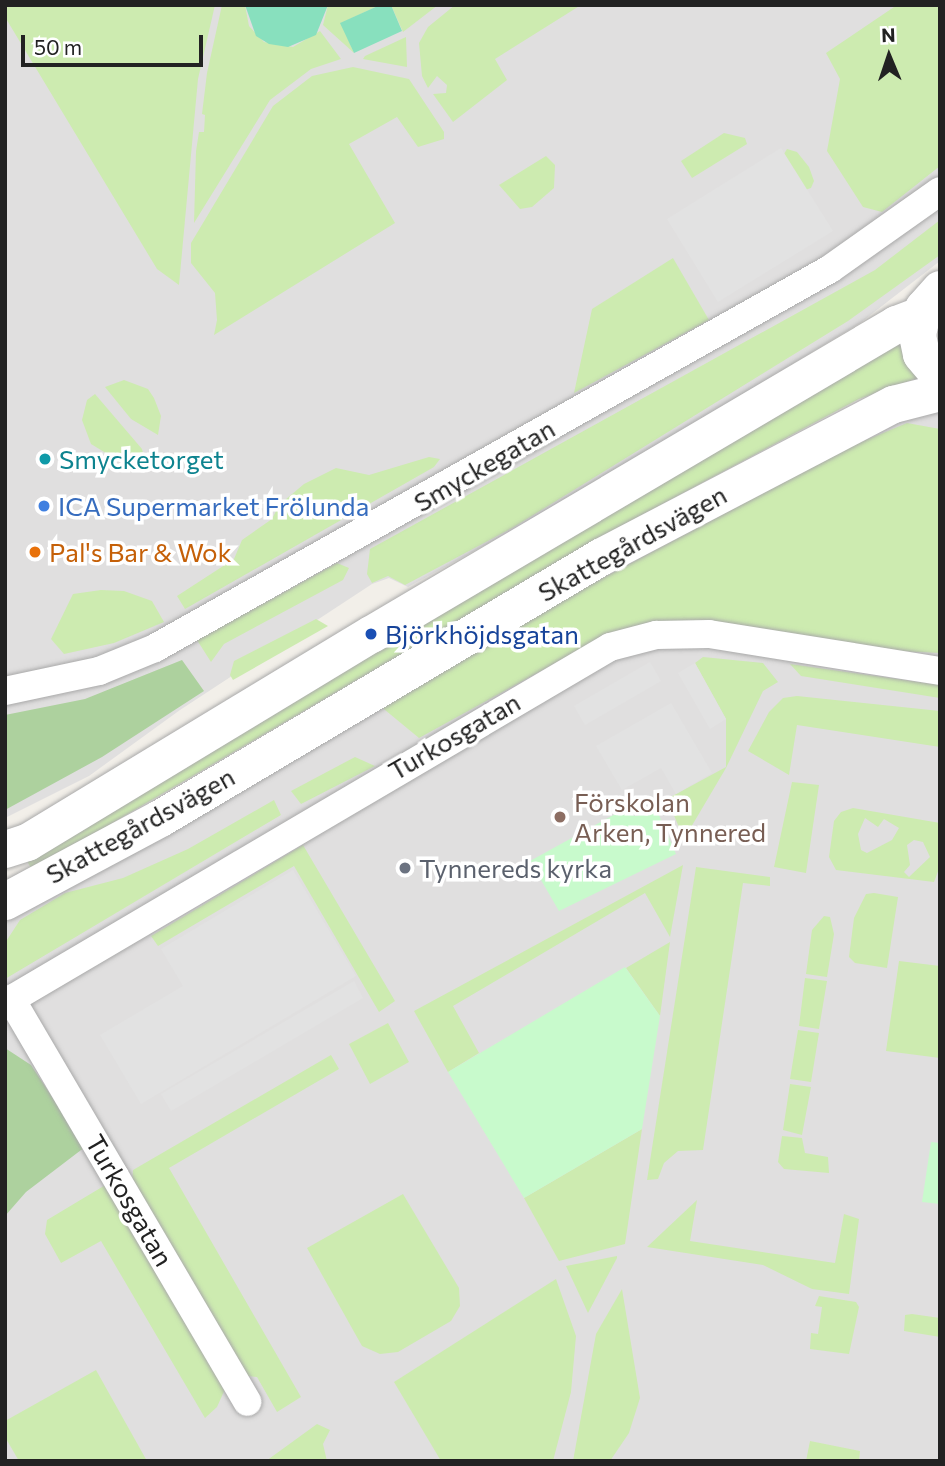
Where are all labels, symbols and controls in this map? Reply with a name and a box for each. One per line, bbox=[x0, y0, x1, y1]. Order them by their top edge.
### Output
scale bar bbox=[24, 21, 206, 65]
north arrow bbox=[854, 21, 924, 91]
text: N bbox=[881, 23, 896, 46]
text: 50 m bbox=[34, 34, 82, 59]
street label: Smyckegatan bbox=[408, 412, 560, 518]
place label: Smycketorget bbox=[59, 443, 224, 475]
marker: Smycketorget bbox=[37, 451, 53, 467]
street label: Skattegårdsvägen bbox=[532, 478, 732, 608]
place label: ICA Supermarket Frölunda bbox=[58, 490, 369, 522]
marker: ICA Supermarket Frölunda bbox=[36, 498, 52, 514]
place label: Pal's Bar & Wok bbox=[49, 536, 232, 568]
marker: Pal's Bar & Wok bbox=[27, 544, 43, 560]
place label: Björkhöjdsgatan bbox=[385, 618, 579, 650]
marker: Björkhöjdsgatan bbox=[363, 626, 379, 642]
street label: Turkosgatan bbox=[383, 686, 525, 786]
street label: Skattegårdsvägen bbox=[40, 760, 240, 890]
place label: Förskolan Arken, Tynnered bbox=[574, 786, 766, 848]
marker: Förskolan Arken, Tynnered bbox=[552, 809, 568, 825]
place label: Tynnereds kyrka bbox=[419, 852, 612, 884]
marker: Tynnereds kyrka bbox=[397, 860, 413, 876]
street label: Turkosgatan bbox=[80, 1129, 180, 1271]

